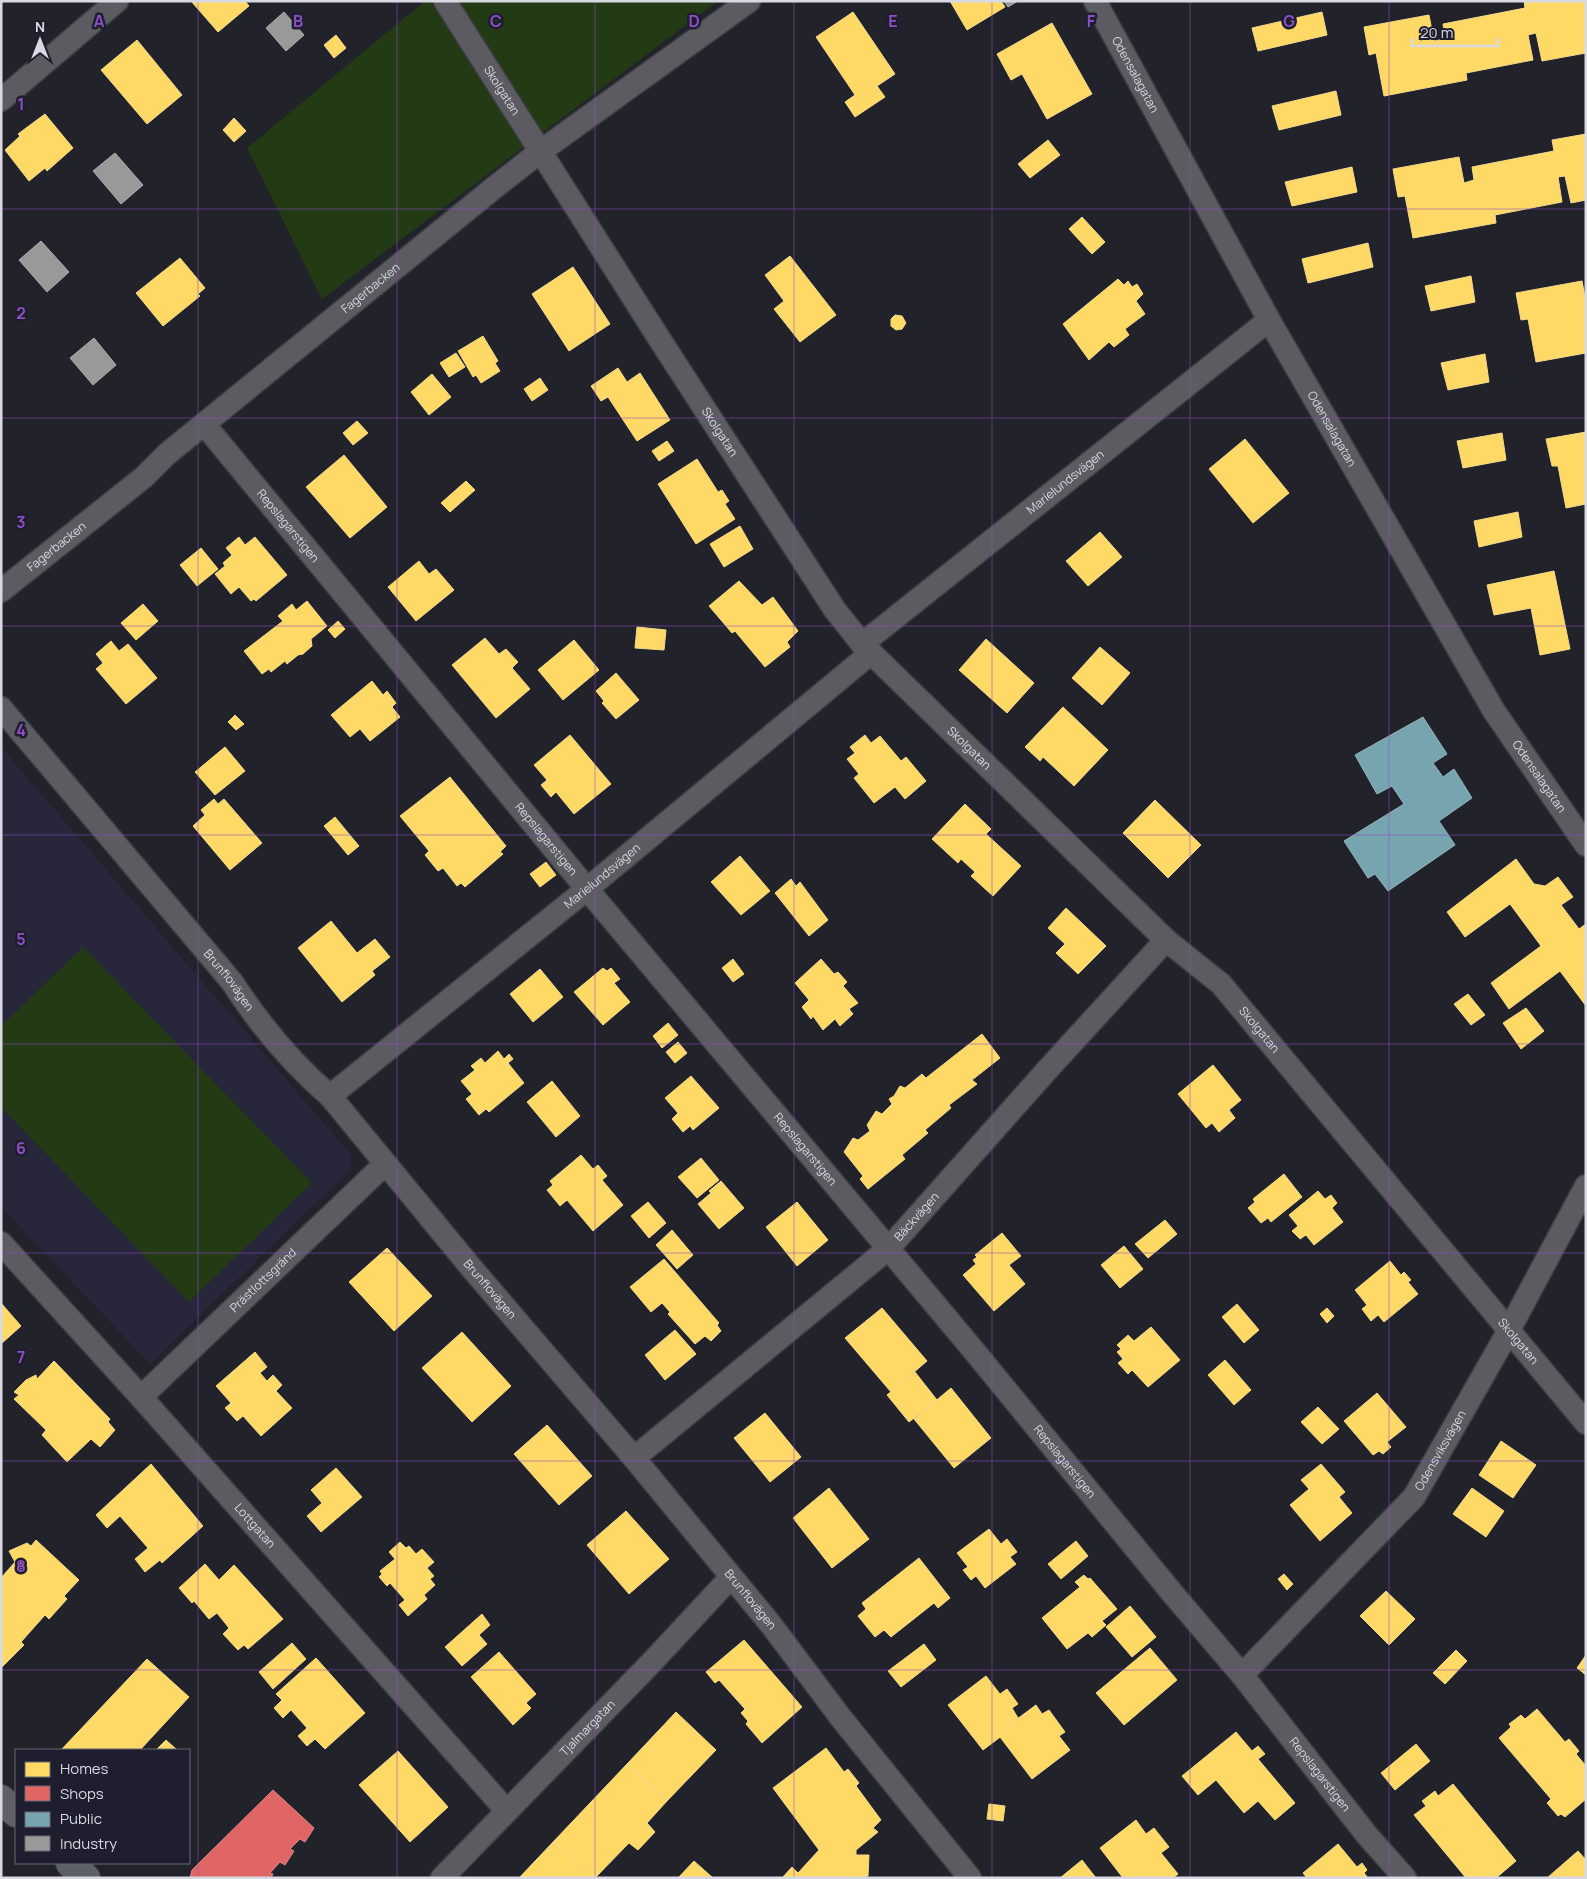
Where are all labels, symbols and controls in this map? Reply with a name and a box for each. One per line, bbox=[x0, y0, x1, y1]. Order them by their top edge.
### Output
text: A bbox=[94, 10, 105, 32]
text: B bbox=[293, 10, 303, 32]
text: C bbox=[490, 10, 502, 32]
text: D bbox=[688, 10, 700, 32]
text: E bbox=[888, 10, 898, 32]
text: F bbox=[1087, 10, 1096, 32]
text: G bbox=[1283, 10, 1295, 32]
north arrow bbox=[15, 15, 65, 65]
scale bar bbox=[1412, 15, 1498, 47]
text: N bbox=[35, 17, 45, 36]
text: 20 m bbox=[1420, 22, 1453, 43]
street label: Odensalagatan bbox=[1108, 33, 1163, 116]
street label: Skolgatan bbox=[480, 62, 524, 118]
text: 1 bbox=[17, 93, 25, 115]
street label: Fagerbacken bbox=[337, 259, 403, 317]
text: 2 bbox=[16, 302, 26, 324]
street label: Odensalagatan bbox=[1304, 388, 1361, 470]
street label: Skolgatan bbox=[698, 404, 742, 460]
street label: Marielundsvägen bbox=[1023, 446, 1107, 518]
street label: Repslagarstigen bbox=[253, 485, 324, 566]
text: 3 bbox=[16, 511, 26, 533]
street label: Fagerbacken bbox=[23, 518, 89, 575]
text: 4 bbox=[16, 719, 26, 741]
street label: Skolgatan bbox=[944, 722, 995, 773]
street label: Odensalagatan bbox=[1508, 737, 1570, 816]
street label: Repslagarstigen bbox=[511, 799, 582, 879]
street label: Marielundsvägen bbox=[560, 839, 644, 912]
text: 5 bbox=[16, 928, 26, 950]
street label: Brunflovägen bbox=[200, 945, 258, 1014]
street label: Skolgatan bbox=[1235, 1003, 1284, 1056]
street label: Repslagarstigen bbox=[770, 1109, 841, 1189]
text: 6 bbox=[16, 1137, 26, 1159]
street label: Bäckvägen bbox=[890, 1188, 943, 1245]
street label: Prästlottsgränd bbox=[226, 1244, 300, 1316]
street label: Brunflovägen bbox=[460, 1255, 521, 1323]
street label: Skolgatan bbox=[1494, 1314, 1543, 1368]
text: 7 bbox=[17, 1346, 25, 1368]
street label: Odensviksvägen bbox=[1410, 1407, 1470, 1494]
street label: Repslagarstigen bbox=[1030, 1421, 1100, 1501]
street label: Lottgatan bbox=[231, 1499, 280, 1552]
text: 8 bbox=[16, 1555, 26, 1577]
street label: Brunflovägen bbox=[721, 1565, 781, 1633]
street label: Tjalmargatan bbox=[556, 1696, 619, 1760]
street label: Repslagarstigen bbox=[1286, 1734, 1355, 1815]
legend bbox=[15, 1749, 190, 1864]
text: Homes bbox=[60, 1758, 109, 1779]
text: Shops bbox=[60, 1783, 104, 1804]
text: Public bbox=[60, 1808, 102, 1829]
text: Industry bbox=[60, 1833, 117, 1854]

